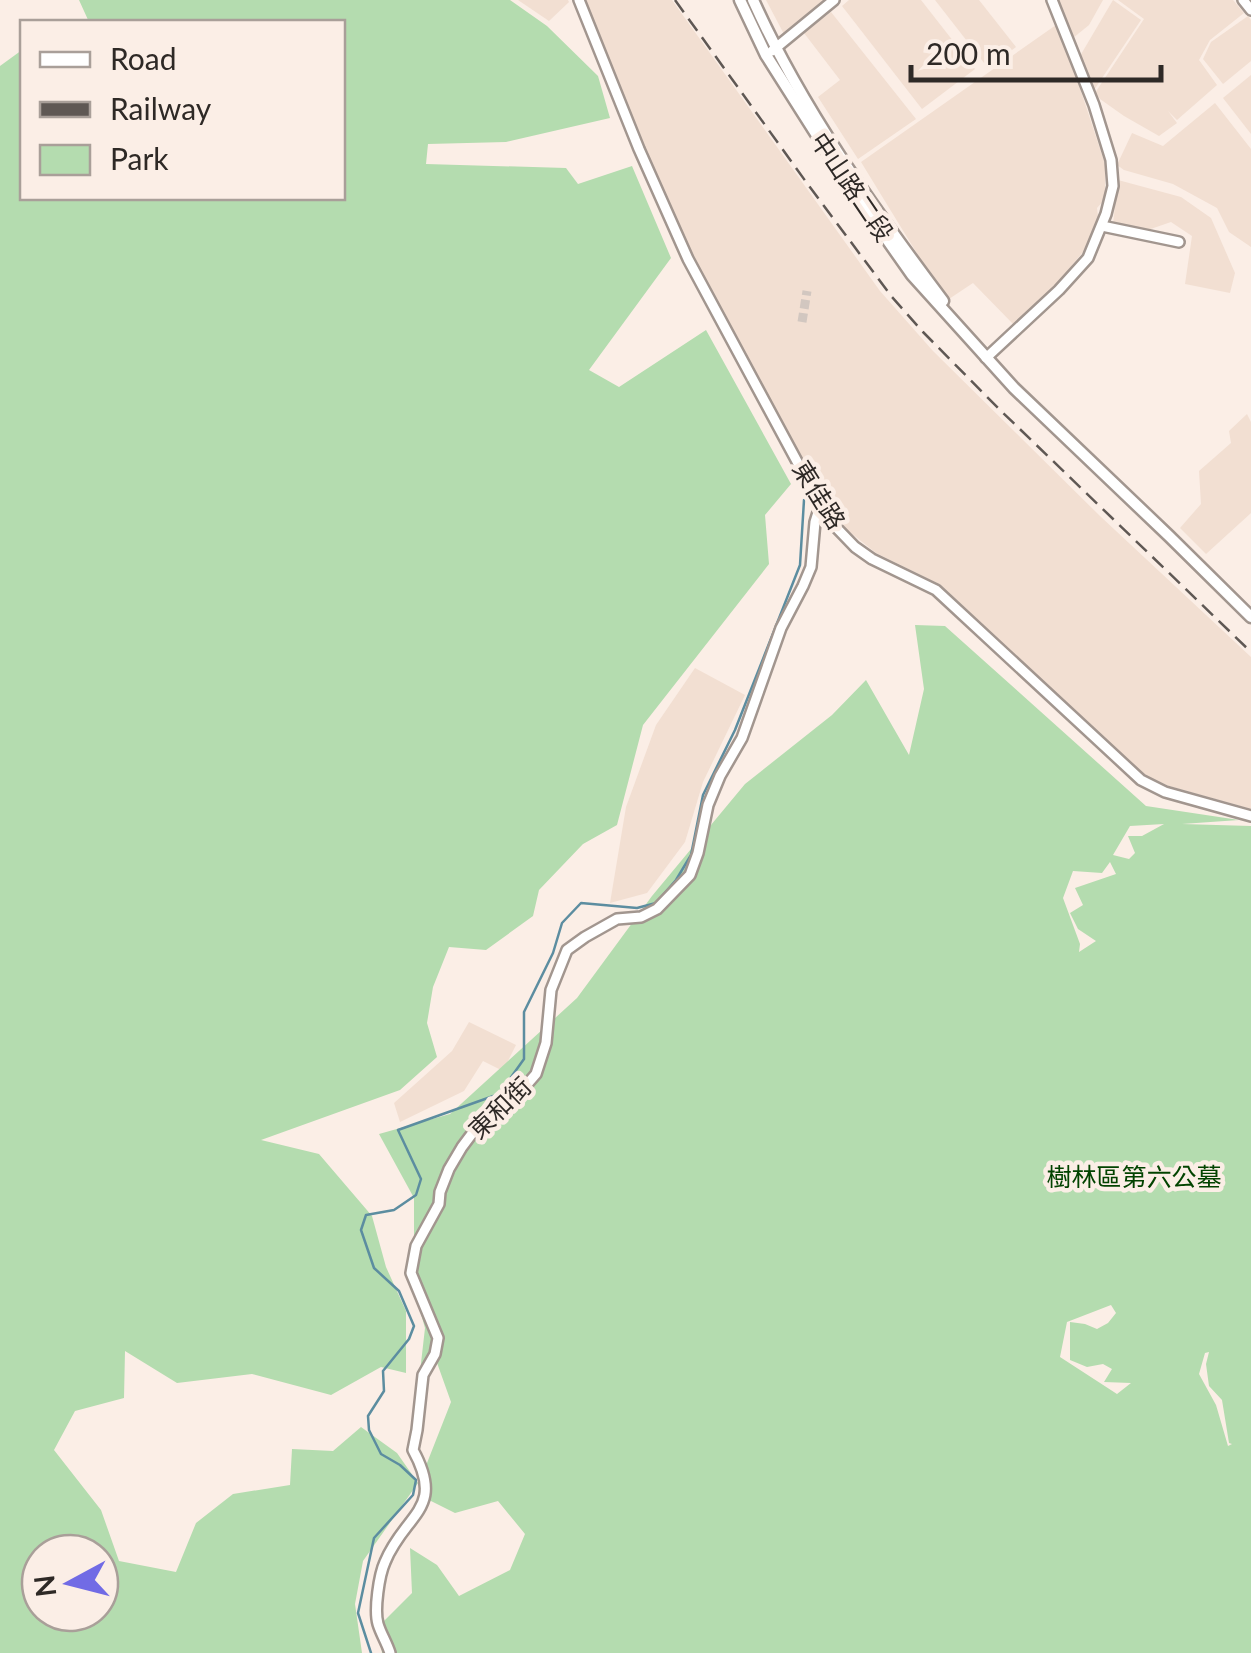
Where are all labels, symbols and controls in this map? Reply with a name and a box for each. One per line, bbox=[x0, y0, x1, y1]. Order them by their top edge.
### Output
legend bbox=[20, 20, 345, 200]
scale bar bbox=[911, 20, 1161, 82]
text: 200 m bbox=[926, 35, 1011, 71]
text: Road bbox=[110, 40, 177, 76]
text: Railway bbox=[110, 90, 212, 126]
street label: 中山路二段 bbox=[805, 126, 900, 247]
text: Park bbox=[110, 140, 169, 176]
street label: 東佳路 bbox=[787, 455, 852, 534]
street label: 東和街 bbox=[462, 1070, 537, 1144]
park label: 樹林區第六公墓 bbox=[1046, 1161, 1222, 1191]
north arrow bbox=[20, 1533, 120, 1633]
text: N bbox=[26, 1573, 62, 1599]

